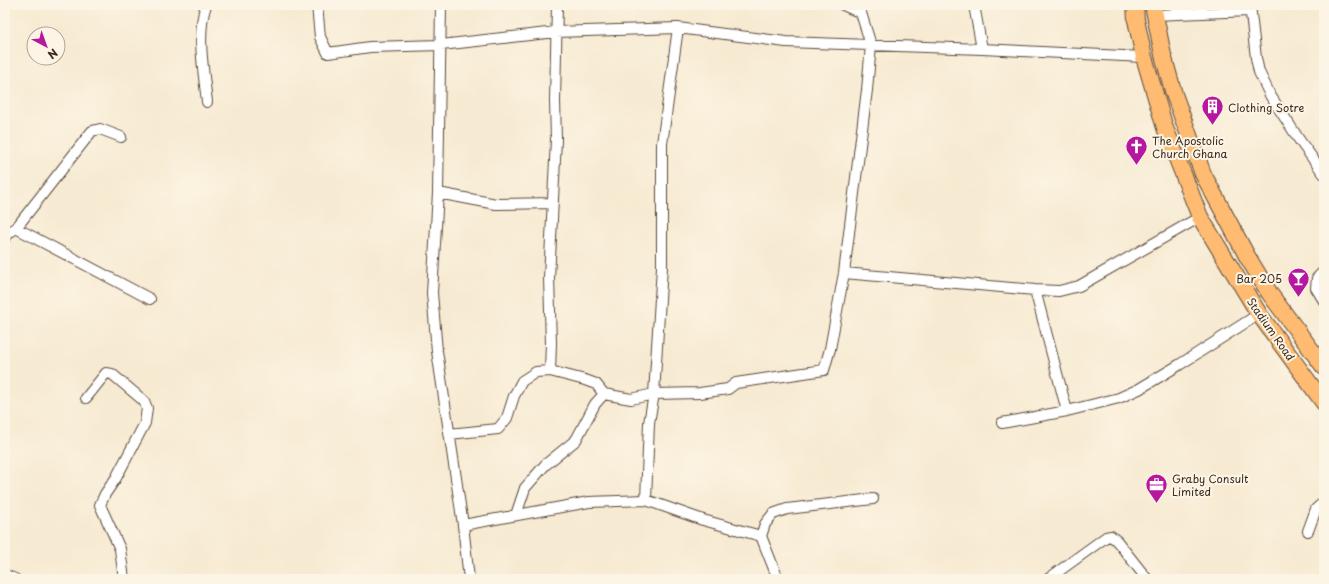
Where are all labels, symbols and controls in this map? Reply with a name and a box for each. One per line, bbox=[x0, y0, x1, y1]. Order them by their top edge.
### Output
north arrow bbox=[26, 26, 66, 66]
text: N bbox=[44, 45, 62, 63]
building icon: Clothing Sotre bbox=[1199, 94, 1225, 127]
place label: Clothing Sotre bbox=[1228, 99, 1305, 116]
place label: The Apostolic Church Ghana bbox=[1152, 132, 1228, 162]
church icon: The Apostolic Church Ghana bbox=[1124, 133, 1150, 166]
bar icon: Bar 205 bbox=[1285, 265, 1311, 298]
place label: Bar 205 bbox=[1236, 270, 1282, 287]
street label: Stadium Road bbox=[1243, 294, 1299, 364]
place label: Graby Consult Limited bbox=[1172, 470, 1249, 500]
office icon: Graby Consult Limited bbox=[1143, 471, 1169, 504]

